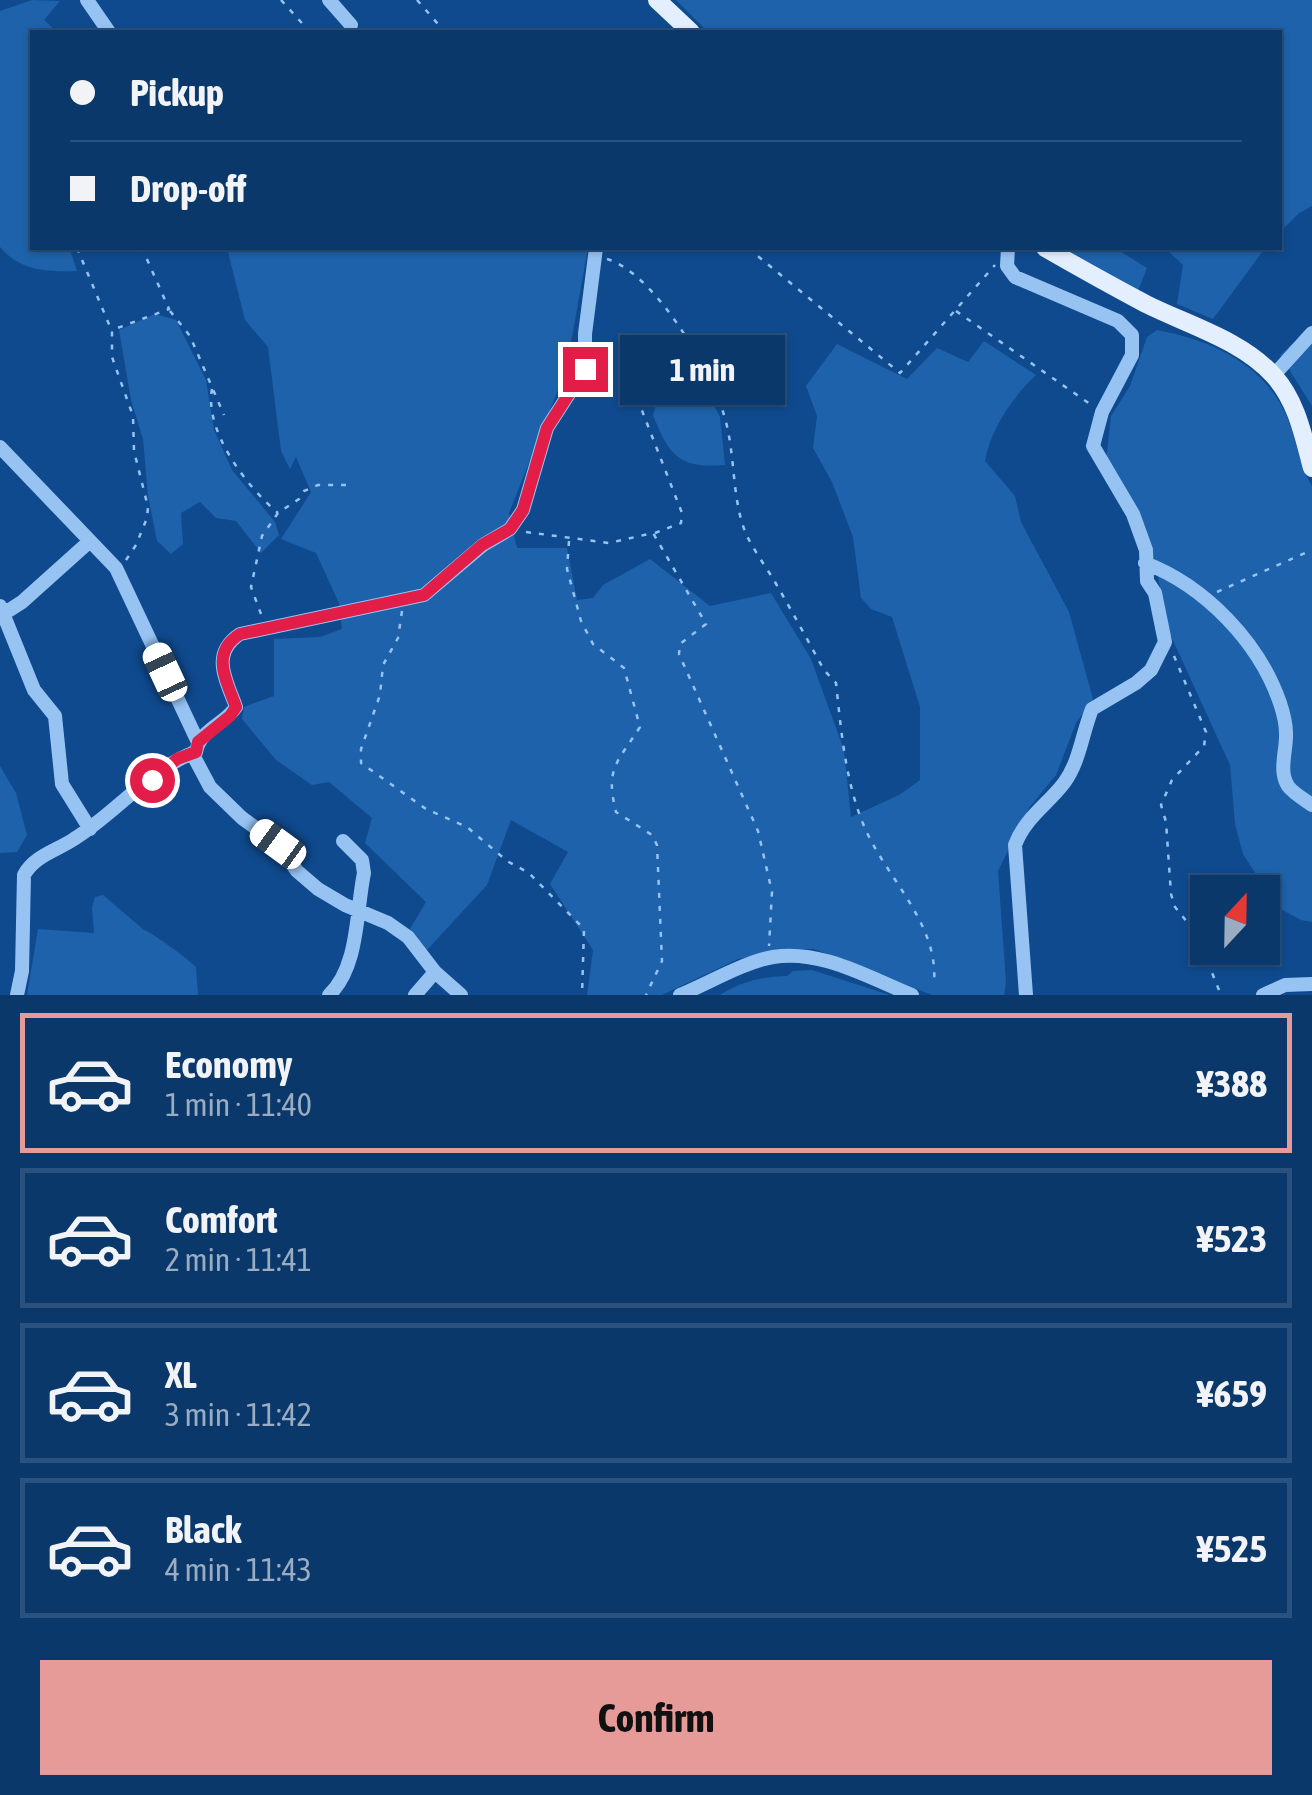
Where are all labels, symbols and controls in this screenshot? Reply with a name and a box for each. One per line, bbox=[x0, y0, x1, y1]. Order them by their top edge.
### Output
text: Pickup bbox=[130, 71, 224, 114]
text: Drop-off bbox=[130, 167, 246, 210]
callout: 1 min bbox=[620, 334, 785, 404]
route end bbox=[563, 347, 608, 392]
text: 1 min bbox=[670, 351, 735, 388]
car bbox=[139, 638, 191, 706]
route start bbox=[130, 758, 175, 803]
car bbox=[245, 814, 311, 874]
north arrow bbox=[1190, 875, 1280, 965]
map controls bbox=[1190, 875, 1280, 965]
icon: car bbox=[45, 1038, 135, 1128]
text: Economy bbox=[165, 1043, 292, 1086]
text: ¥388 bbox=[1197, 1062, 1267, 1105]
text: 1 min · 11:40 bbox=[165, 1086, 312, 1123]
icon: car bbox=[45, 1193, 135, 1283]
text: Comfort bbox=[165, 1198, 277, 1241]
text: ¥523 bbox=[1197, 1217, 1267, 1260]
text: 2 min · 11:41 bbox=[165, 1241, 312, 1278]
icon: car bbox=[45, 1348, 135, 1438]
text: XL bbox=[165, 1353, 197, 1396]
text: ¥659 bbox=[1197, 1372, 1267, 1415]
text: 3 min · 11:42 bbox=[165, 1396, 312, 1433]
icon: car bbox=[45, 1503, 135, 1593]
text: Black bbox=[165, 1508, 242, 1551]
text: ¥525 bbox=[1197, 1527, 1267, 1570]
text: 4 min · 11:43 bbox=[165, 1551, 312, 1588]
button: Confirm bbox=[40, 1660, 1272, 1775]

